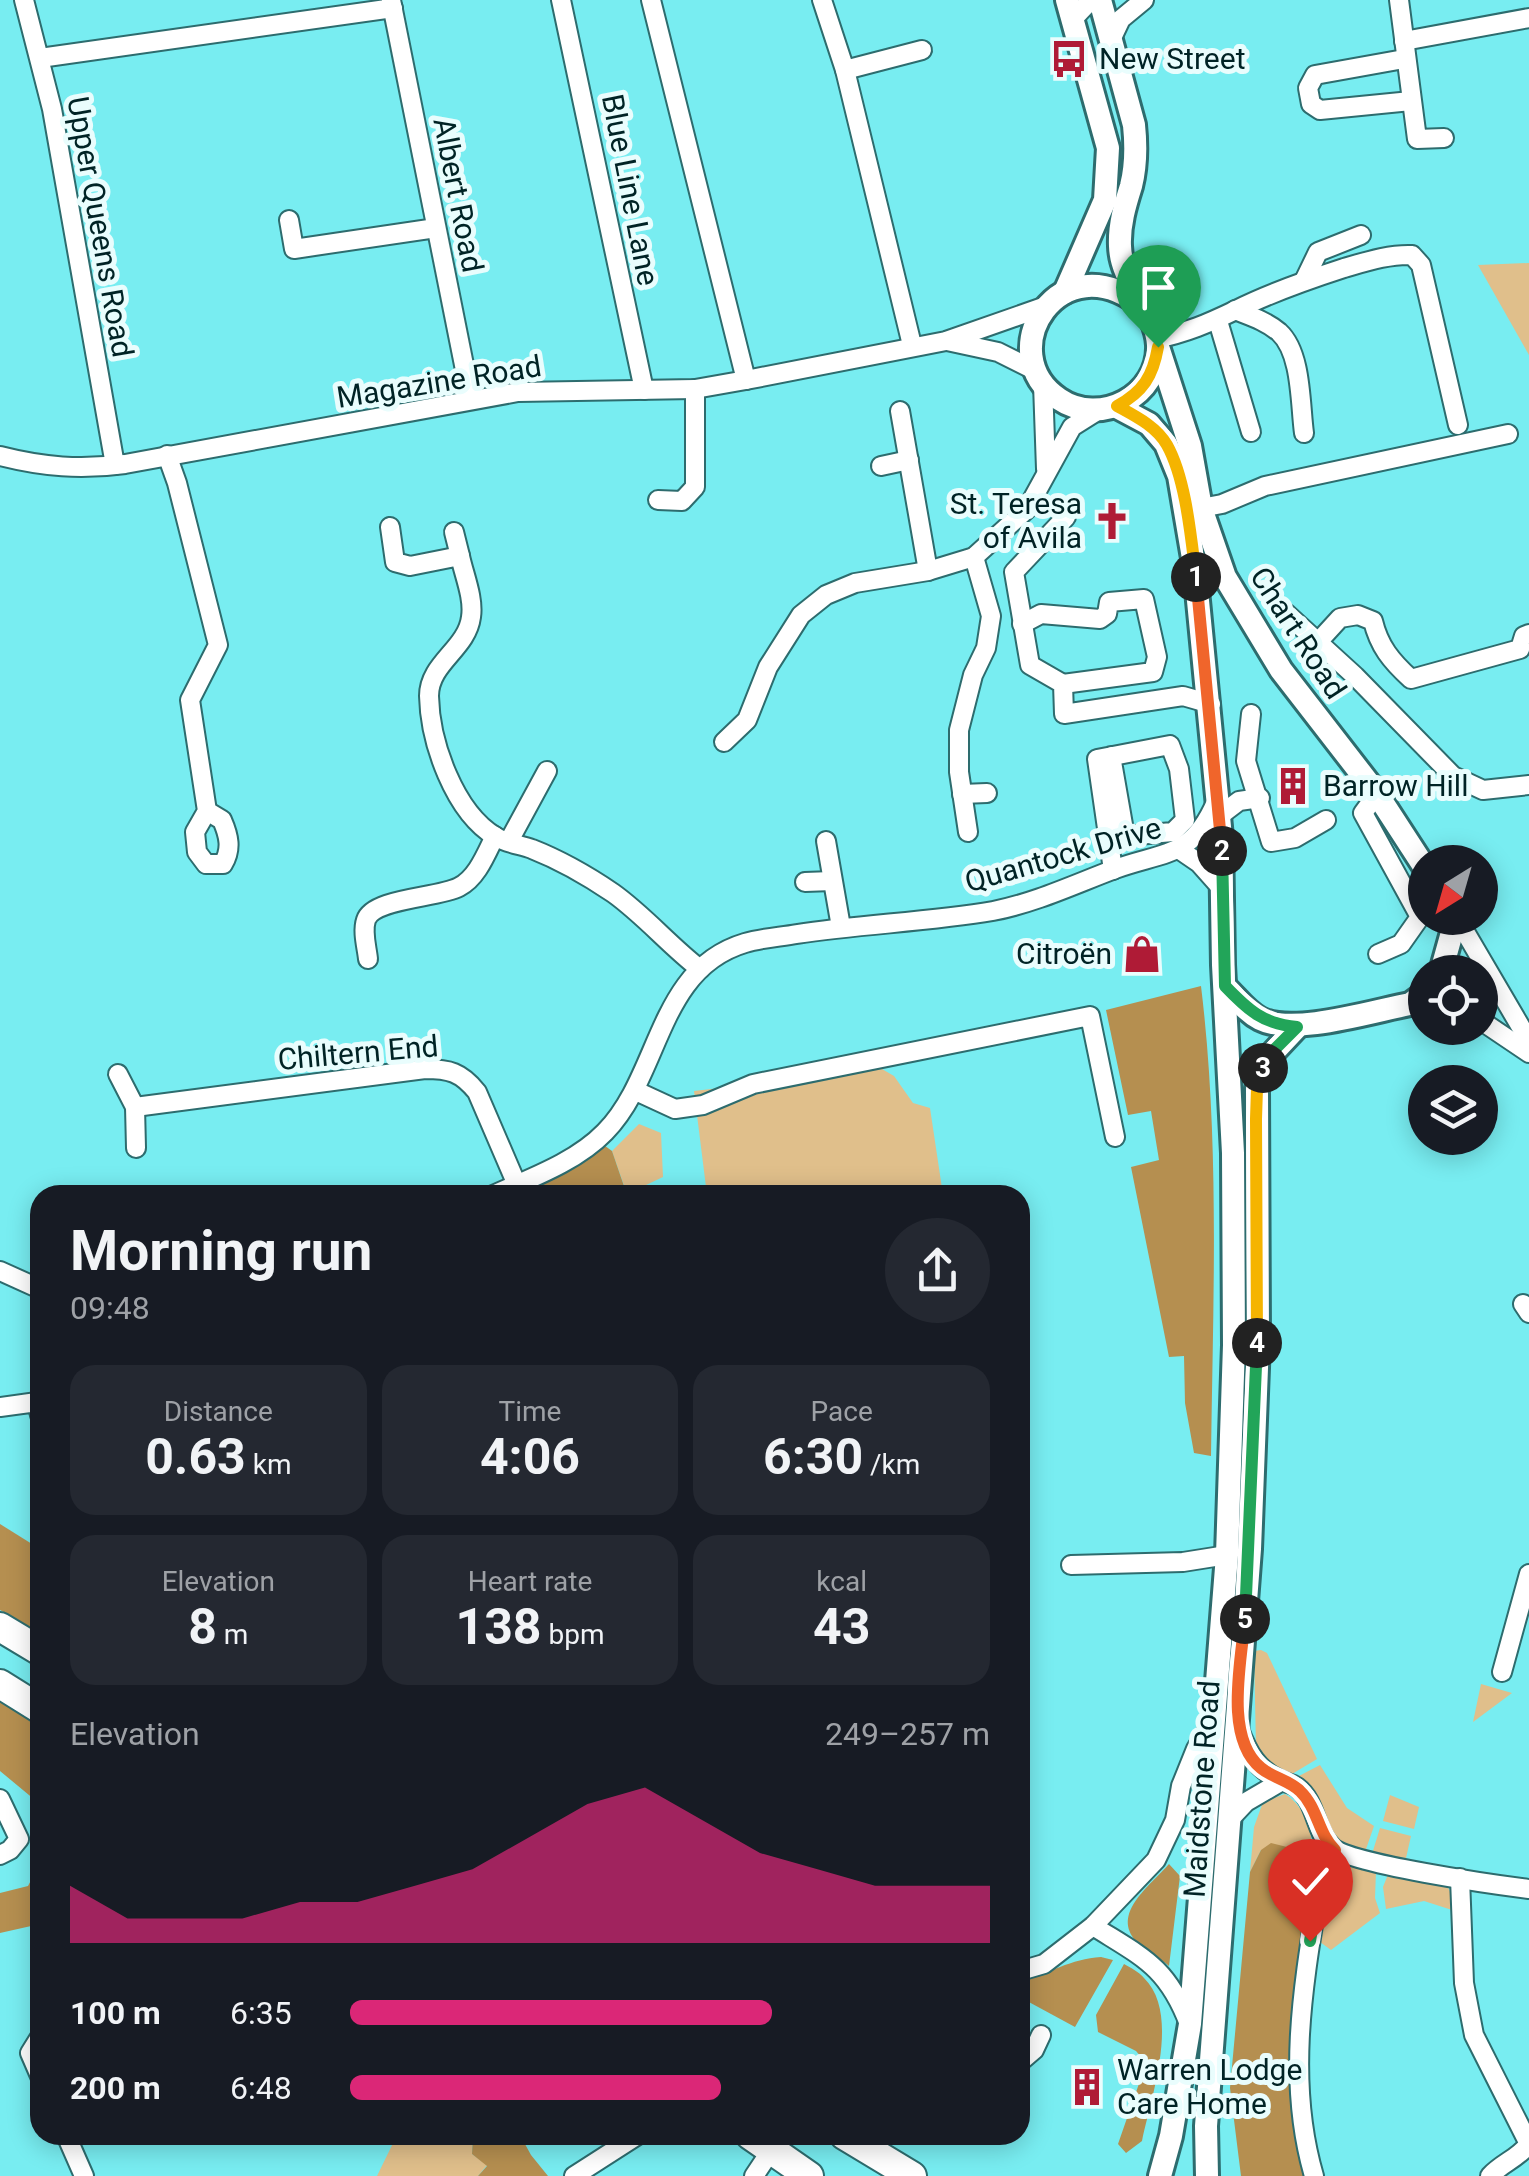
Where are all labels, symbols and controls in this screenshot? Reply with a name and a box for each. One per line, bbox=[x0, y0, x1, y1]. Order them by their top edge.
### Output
bus stop icon: New Street bbox=[1048, 38, 1090, 80]
place label: New Street bbox=[1099, 41, 1245, 76]
street label: Blue Line Lane bbox=[595, 91, 666, 289]
street label: Upper Queens Road bbox=[60, 94, 141, 360]
street label: Albert Road bbox=[426, 115, 491, 275]
pin bbox=[1116, 245, 1201, 348]
icon: arrive bbox=[1131, 260, 1186, 315]
street label: Magazine Road bbox=[334, 348, 544, 415]
place label: St. Teresa of Avila bbox=[950, 486, 1082, 555]
church icon: St. Teresa of Avila bbox=[1091, 500, 1133, 542]
pin: 1 bbox=[1171, 552, 1221, 602]
text: 1 bbox=[1188, 560, 1204, 593]
street label: Chart Road bbox=[1243, 561, 1354, 705]
building icon: Barrow Hill bbox=[1272, 765, 1314, 807]
place label: Barrow Hill bbox=[1323, 768, 1468, 803]
street label: Quantock Drive bbox=[961, 810, 1165, 899]
pin: 2 bbox=[1197, 826, 1247, 876]
text: 2 bbox=[1214, 834, 1230, 867]
north arrow bbox=[1408, 845, 1498, 935]
map controls bbox=[1408, 845, 1498, 1155]
shop icon: Citroën bbox=[1121, 933, 1163, 975]
place label: Citroën bbox=[1016, 936, 1112, 971]
button: locate bbox=[1408, 955, 1498, 1045]
street label: Chiltern End bbox=[276, 1028, 440, 1077]
pin: 3 bbox=[1238, 1043, 1288, 1093]
text: 3 bbox=[1255, 1051, 1271, 1084]
button: layers bbox=[1408, 1065, 1498, 1155]
button: share bbox=[885, 1218, 990, 1323]
text: Morning run bbox=[70, 1219, 372, 1283]
text: 09:48 bbox=[70, 1289, 150, 1327]
pin: 4 bbox=[1232, 1318, 1282, 1368]
text: 4 bbox=[1249, 1326, 1265, 1359]
text: Distance bbox=[164, 1395, 273, 1428]
text: Time bbox=[499, 1395, 561, 1428]
text: Pace bbox=[811, 1395, 873, 1428]
text: 0.63 bbox=[145, 1428, 246, 1486]
text: 4:06 bbox=[480, 1428, 580, 1486]
text: 6:30 bbox=[763, 1428, 863, 1486]
text: km bbox=[246, 1448, 291, 1481]
text: /km bbox=[863, 1448, 920, 1481]
text: Elevation bbox=[162, 1565, 275, 1598]
text: Heart rate bbox=[468, 1565, 592, 1598]
text: kcal bbox=[816, 1565, 867, 1598]
pin: 5 bbox=[1220, 1594, 1270, 1644]
text: 8 bbox=[188, 1598, 217, 1656]
text: 138 bbox=[455, 1598, 542, 1656]
text: 43 bbox=[813, 1598, 870, 1656]
text: 5 bbox=[1237, 1602, 1253, 1635]
text: m bbox=[217, 1618, 248, 1651]
text: bpm bbox=[542, 1618, 605, 1651]
street label: Maidstone Road bbox=[1176, 1679, 1227, 1899]
text: Elevation bbox=[70, 1715, 200, 1753]
text: 249–257 m bbox=[825, 1715, 990, 1753]
pin bbox=[1268, 1839, 1353, 1942]
icon: check bbox=[1283, 1854, 1338, 1909]
text: 100 m bbox=[70, 1994, 161, 2032]
text: 6:35 bbox=[230, 1994, 292, 2032]
place label: Warren Lodge Care Home bbox=[1117, 2052, 1302, 2121]
building icon: Warren Lodge Care Home bbox=[1066, 2066, 1108, 2108]
text: 200 m bbox=[70, 2069, 161, 2107]
text: 6:48 bbox=[230, 2069, 292, 2107]

